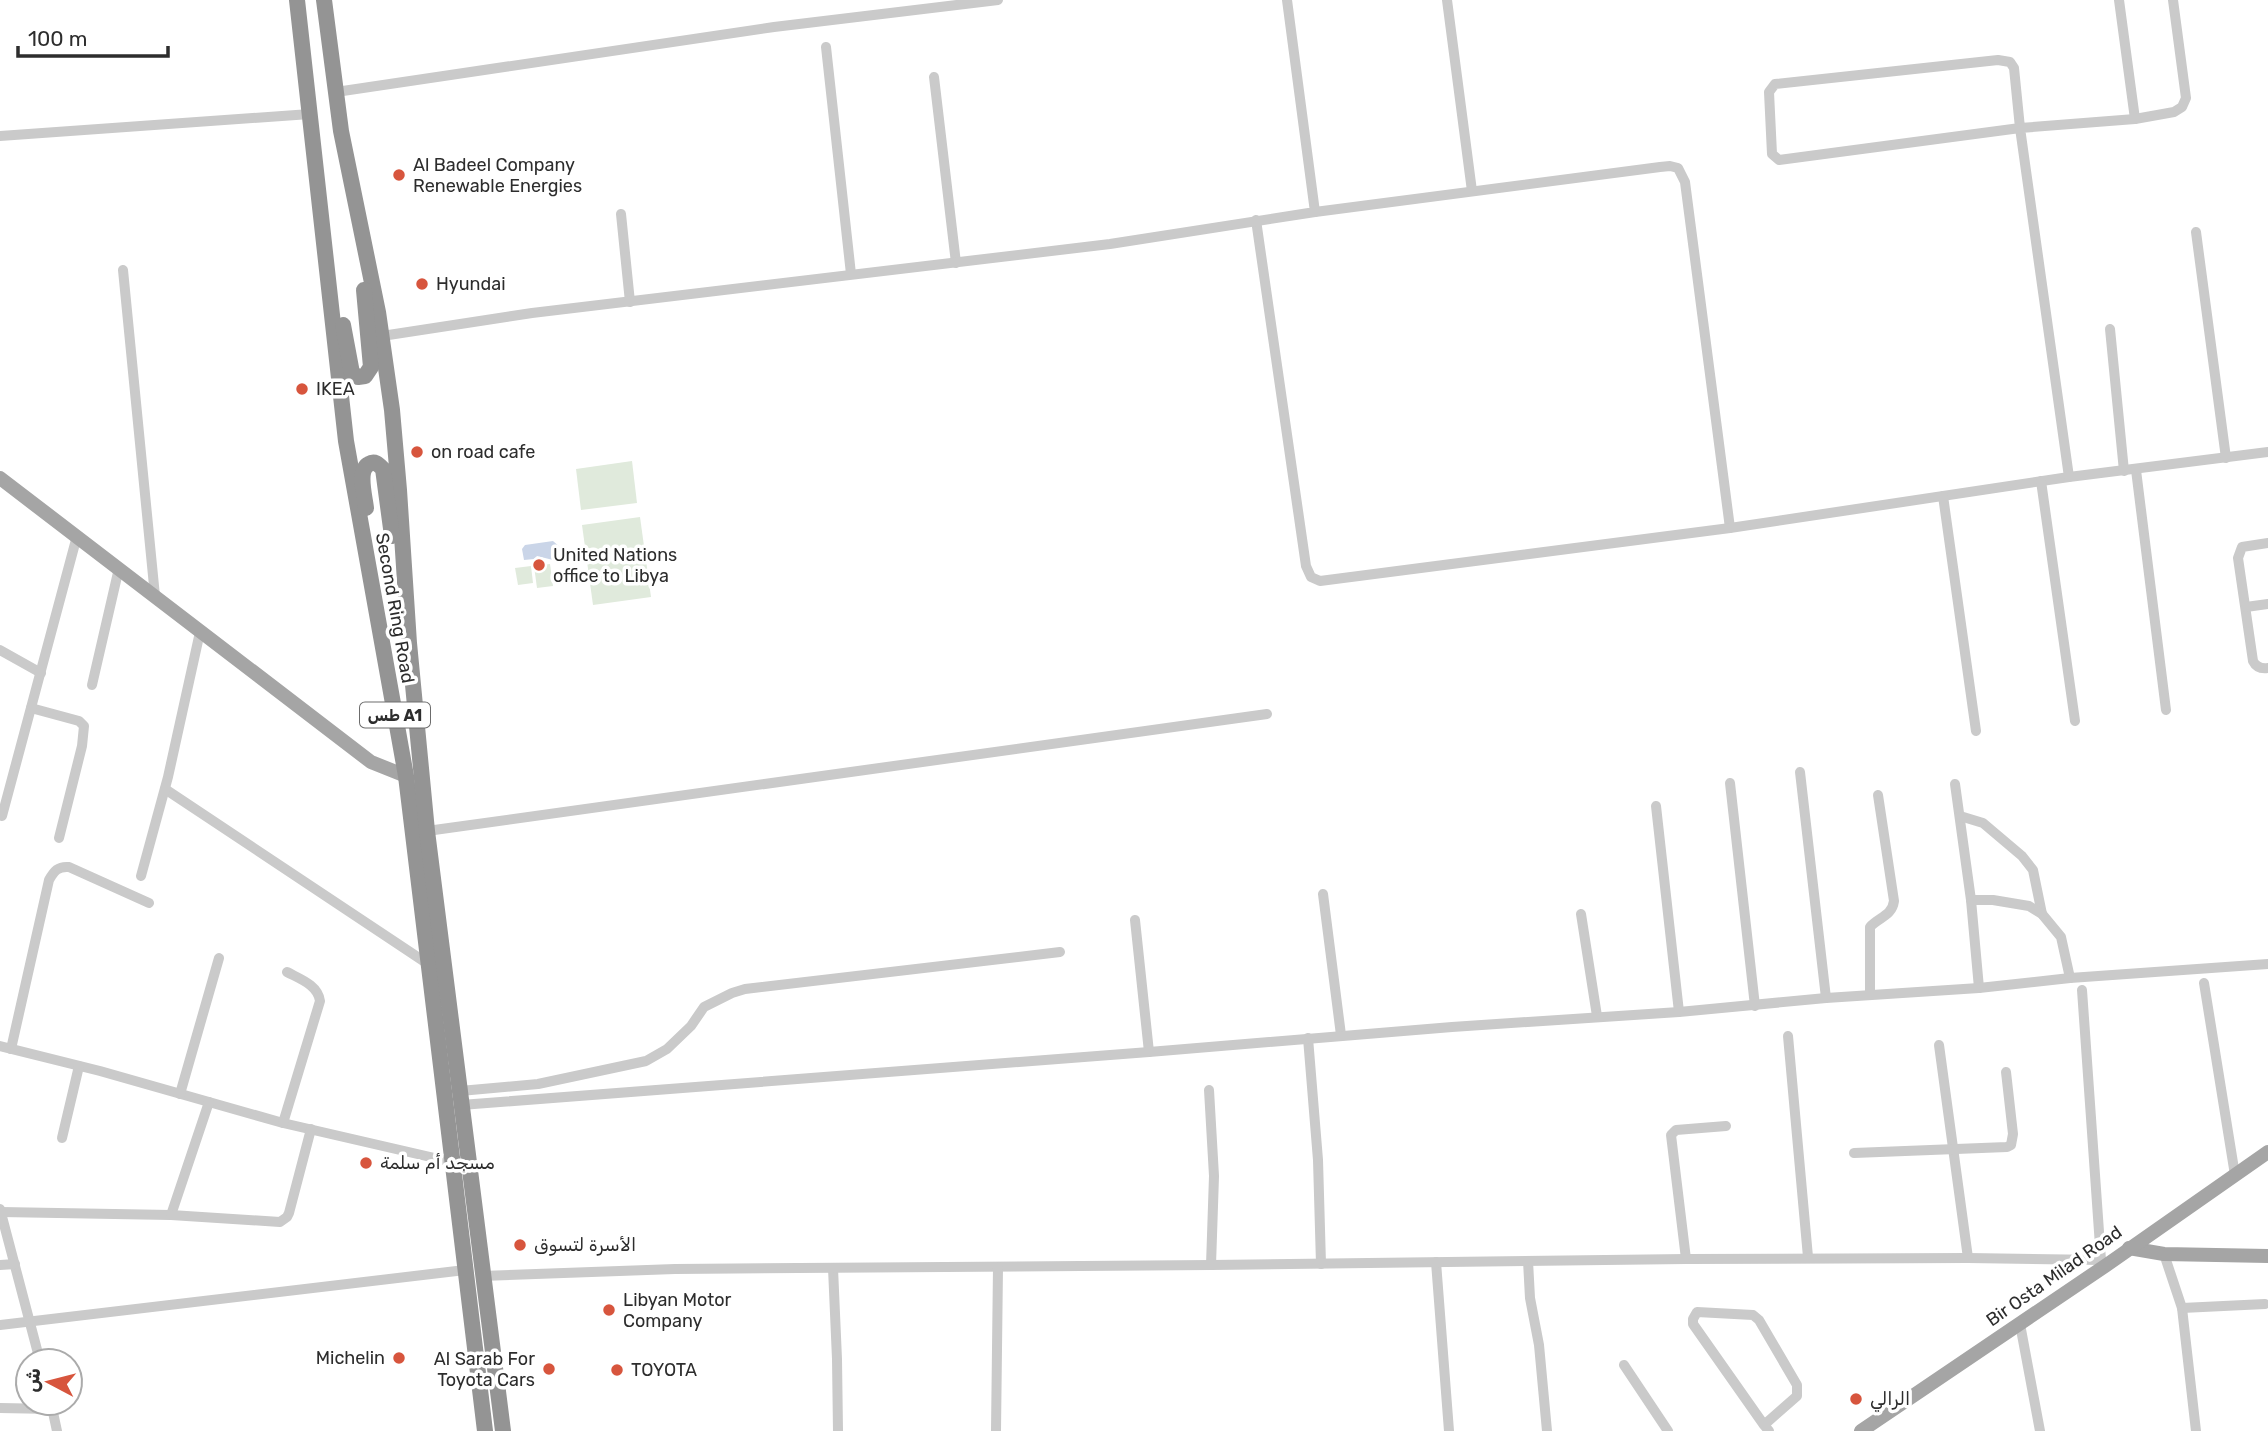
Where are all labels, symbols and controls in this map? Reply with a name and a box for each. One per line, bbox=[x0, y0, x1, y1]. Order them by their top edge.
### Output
scale bar bbox=[18, 14, 168, 58]
text: 100 m bbox=[28, 26, 87, 51]
place label: Al Badeel Company Renewable Energies bbox=[413, 154, 582, 197]
marker: Al Badeel Company Renewable Energies bbox=[391, 167, 407, 183]
place label: Hyundai bbox=[436, 273, 506, 295]
marker: Hyundai bbox=[414, 276, 430, 292]
place label: IKEA bbox=[316, 378, 355, 400]
marker: IKEA bbox=[294, 381, 310, 397]
place label: on road cafe bbox=[431, 441, 535, 463]
marker: on road cafe bbox=[409, 444, 425, 460]
street label: Second Ring Road bbox=[371, 531, 419, 685]
place label: United Nations office to Libya bbox=[553, 544, 677, 587]
marker: United Nations office to Libya bbox=[531, 557, 547, 573]
road number: طس A1 bbox=[360, 702, 430, 728]
place label: مسجد أم سلمة bbox=[380, 1152, 495, 1174]
marker: مسجد أم سلمة bbox=[358, 1155, 374, 1171]
street label: Bir Osta Milad Road bbox=[1982, 1221, 2126, 1331]
place label: الأسرة لتسوق bbox=[534, 1234, 636, 1256]
marker: الأسرة لتسوق bbox=[512, 1237, 528, 1253]
place label: Libyan Motor Company bbox=[623, 1289, 732, 1332]
marker: Libyan Motor Company bbox=[601, 1302, 617, 1318]
north arrow bbox=[14, 1347, 84, 1417]
place label: Michelin bbox=[316, 1347, 385, 1369]
place label: Al Sarab For Toyota Cars bbox=[434, 1348, 535, 1391]
marker: Michelin bbox=[391, 1350, 407, 1366]
place label: TOYOTA bbox=[631, 1359, 697, 1381]
marker: Al Sarab For Toyota Cars bbox=[541, 1361, 557, 1377]
marker: TOYOTA bbox=[609, 1362, 625, 1378]
text: ش bbox=[20, 1367, 46, 1393]
place label: الرالي bbox=[1870, 1388, 1910, 1412]
marker: الرالي bbox=[1848, 1391, 1864, 1407]

